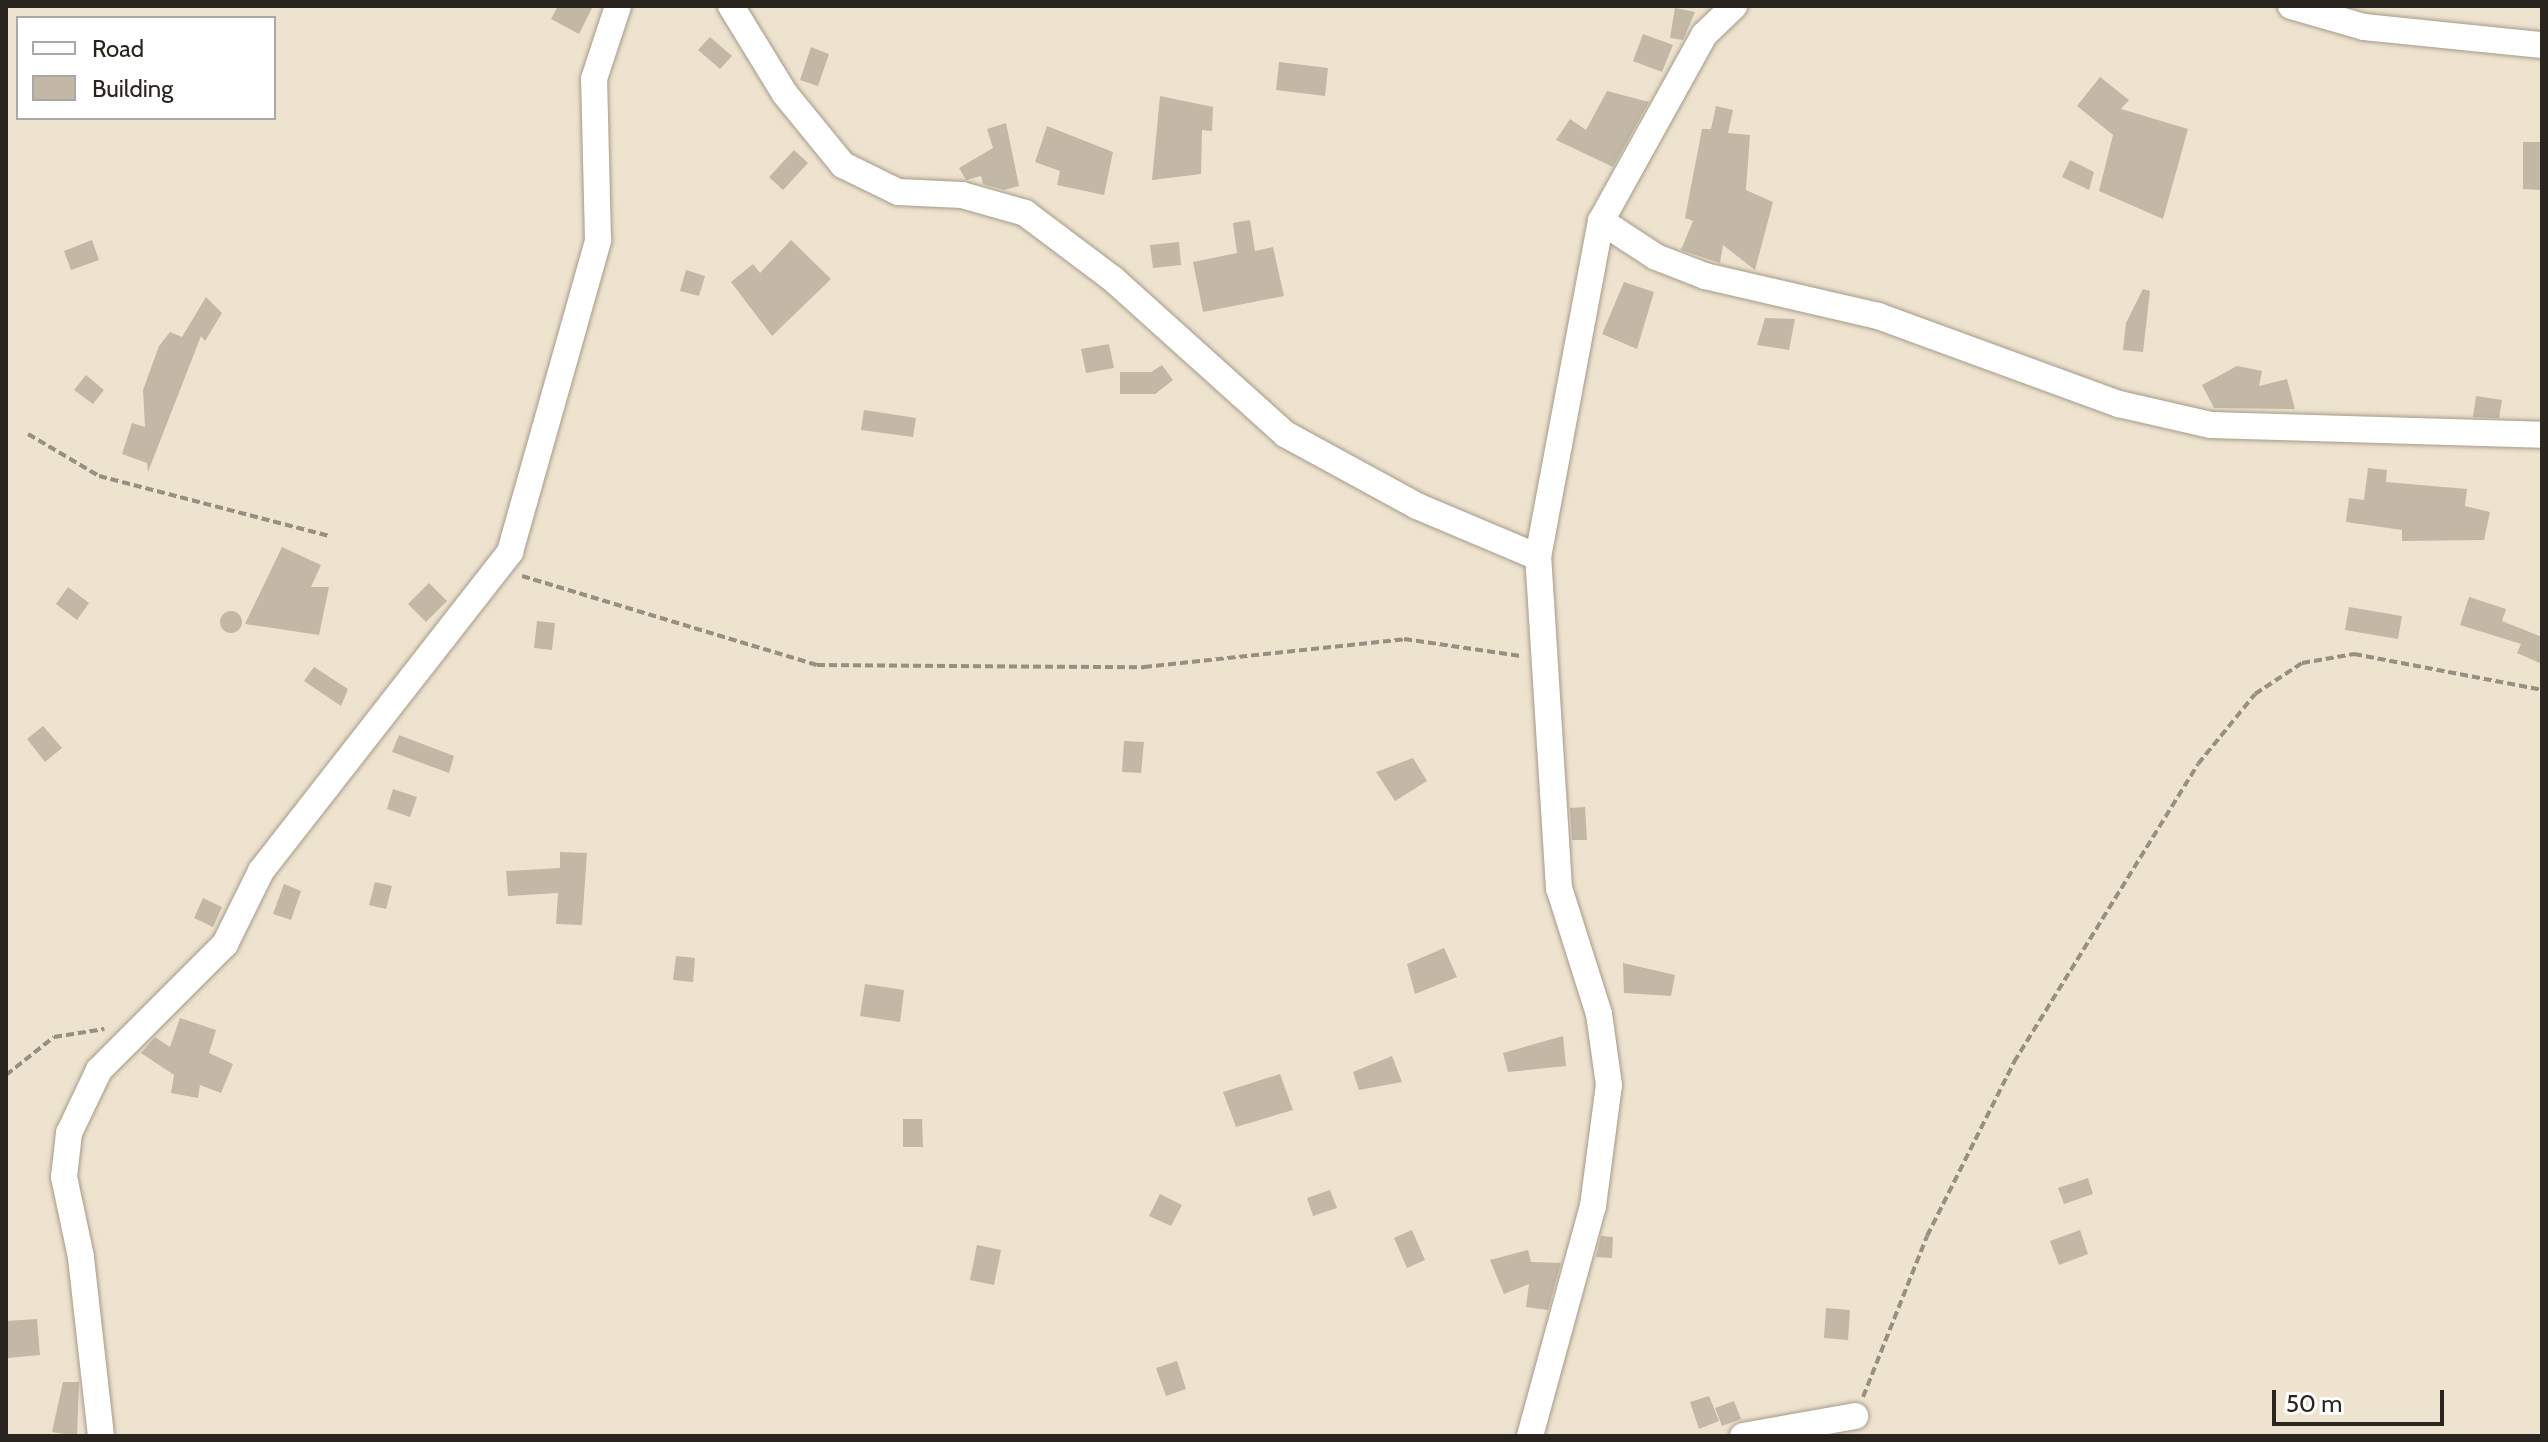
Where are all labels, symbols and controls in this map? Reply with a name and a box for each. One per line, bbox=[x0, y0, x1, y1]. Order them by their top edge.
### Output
legend bbox=[16, 16, 276, 120]
text: Road bbox=[92, 34, 144, 63]
text: Building bbox=[92, 74, 173, 103]
scale bar bbox=[2276, 1374, 2448, 1424]
text: 50 m bbox=[2286, 1389, 2342, 1418]

